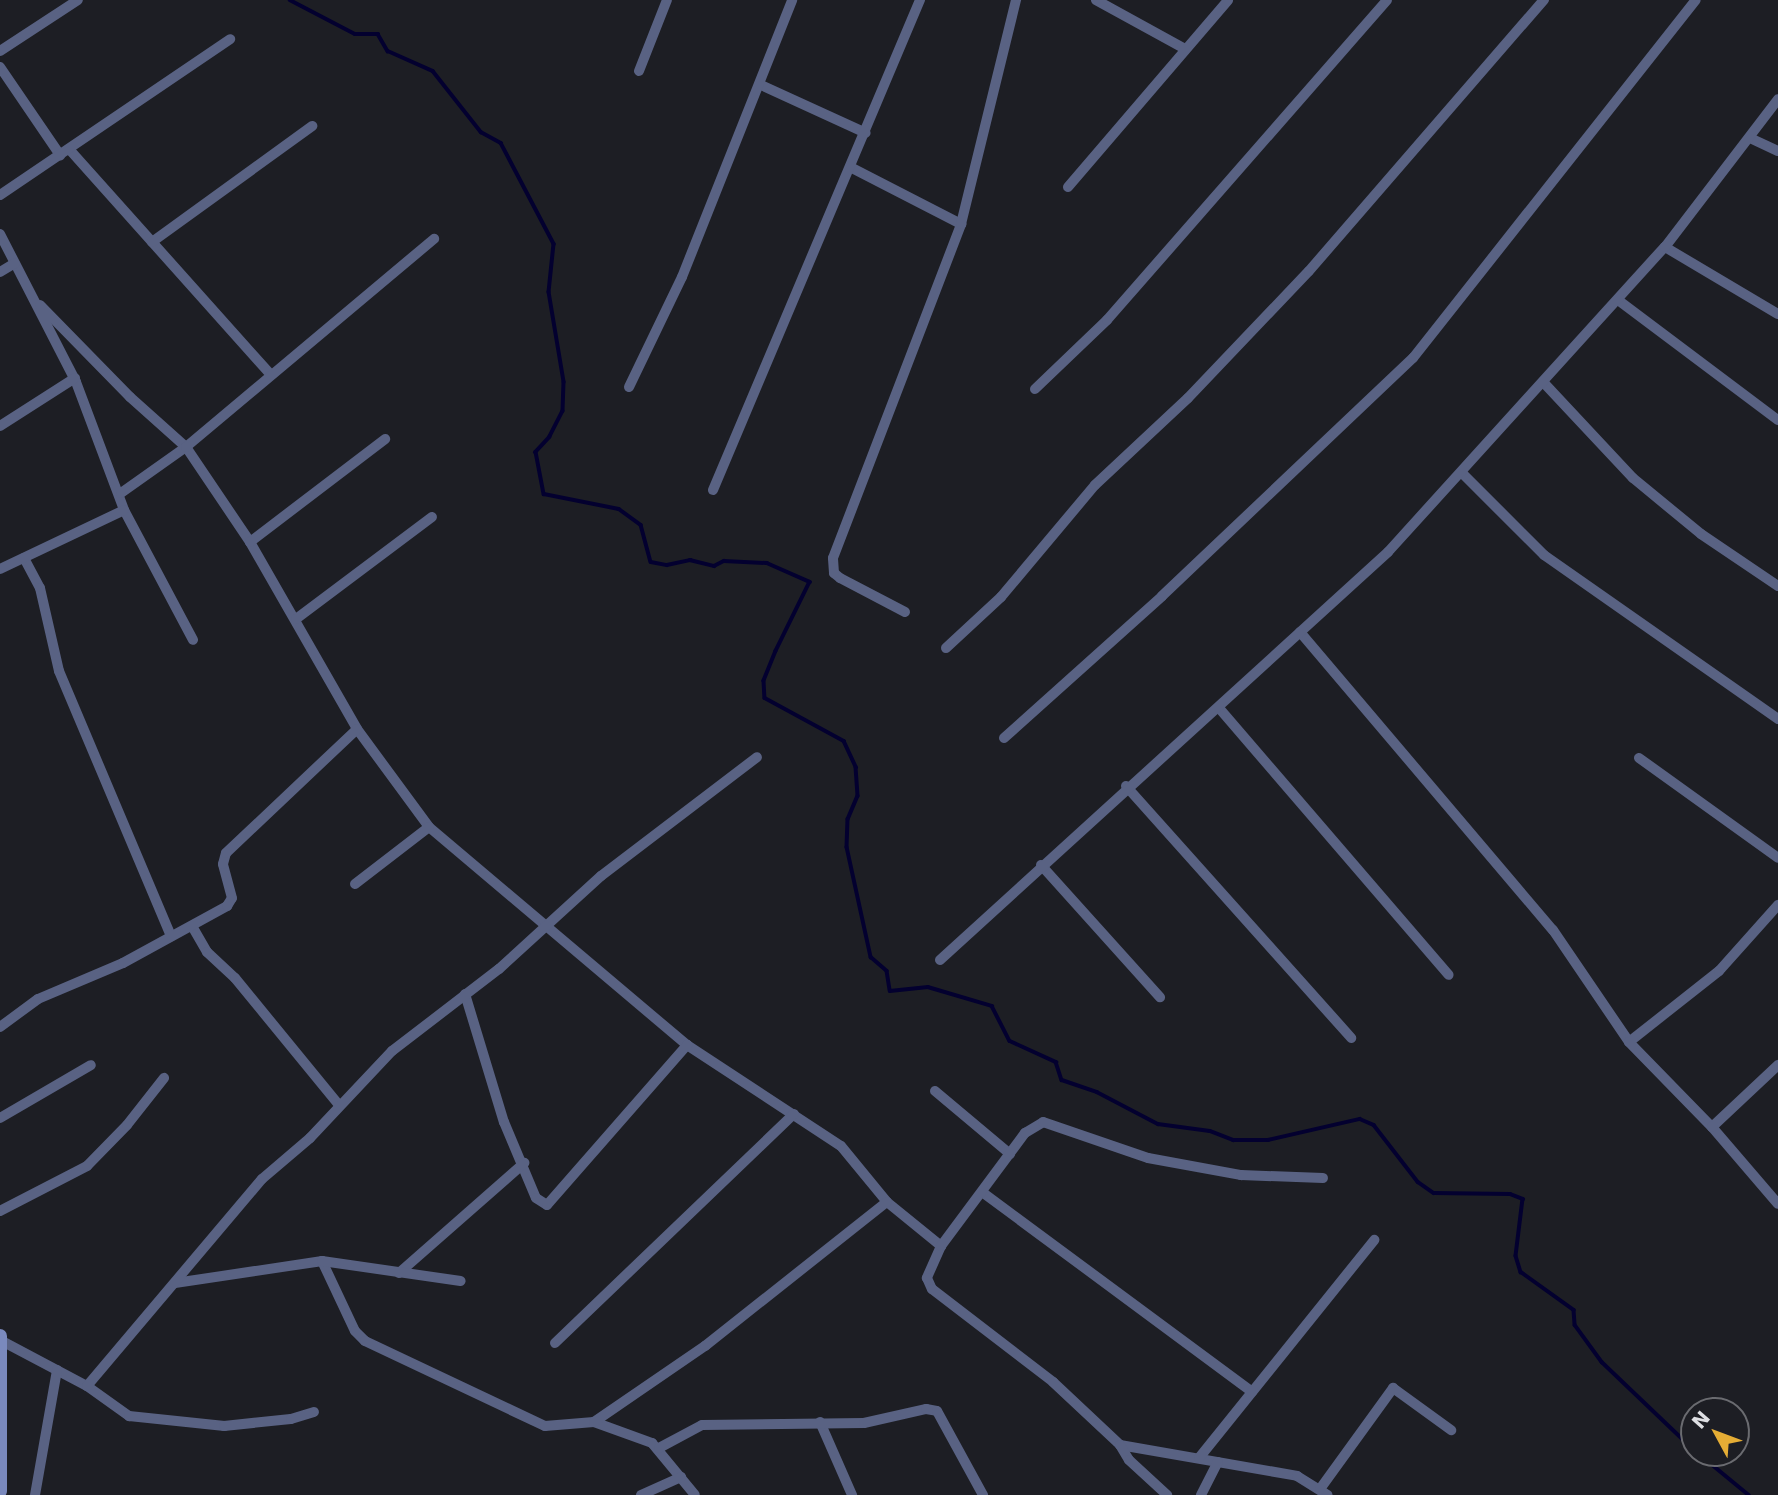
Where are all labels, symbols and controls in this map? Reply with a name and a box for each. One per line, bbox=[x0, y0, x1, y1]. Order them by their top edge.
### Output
north arrow bbox=[1680, 1397, 1750, 1467]
text: N bbox=[1687, 1406, 1714, 1433]

